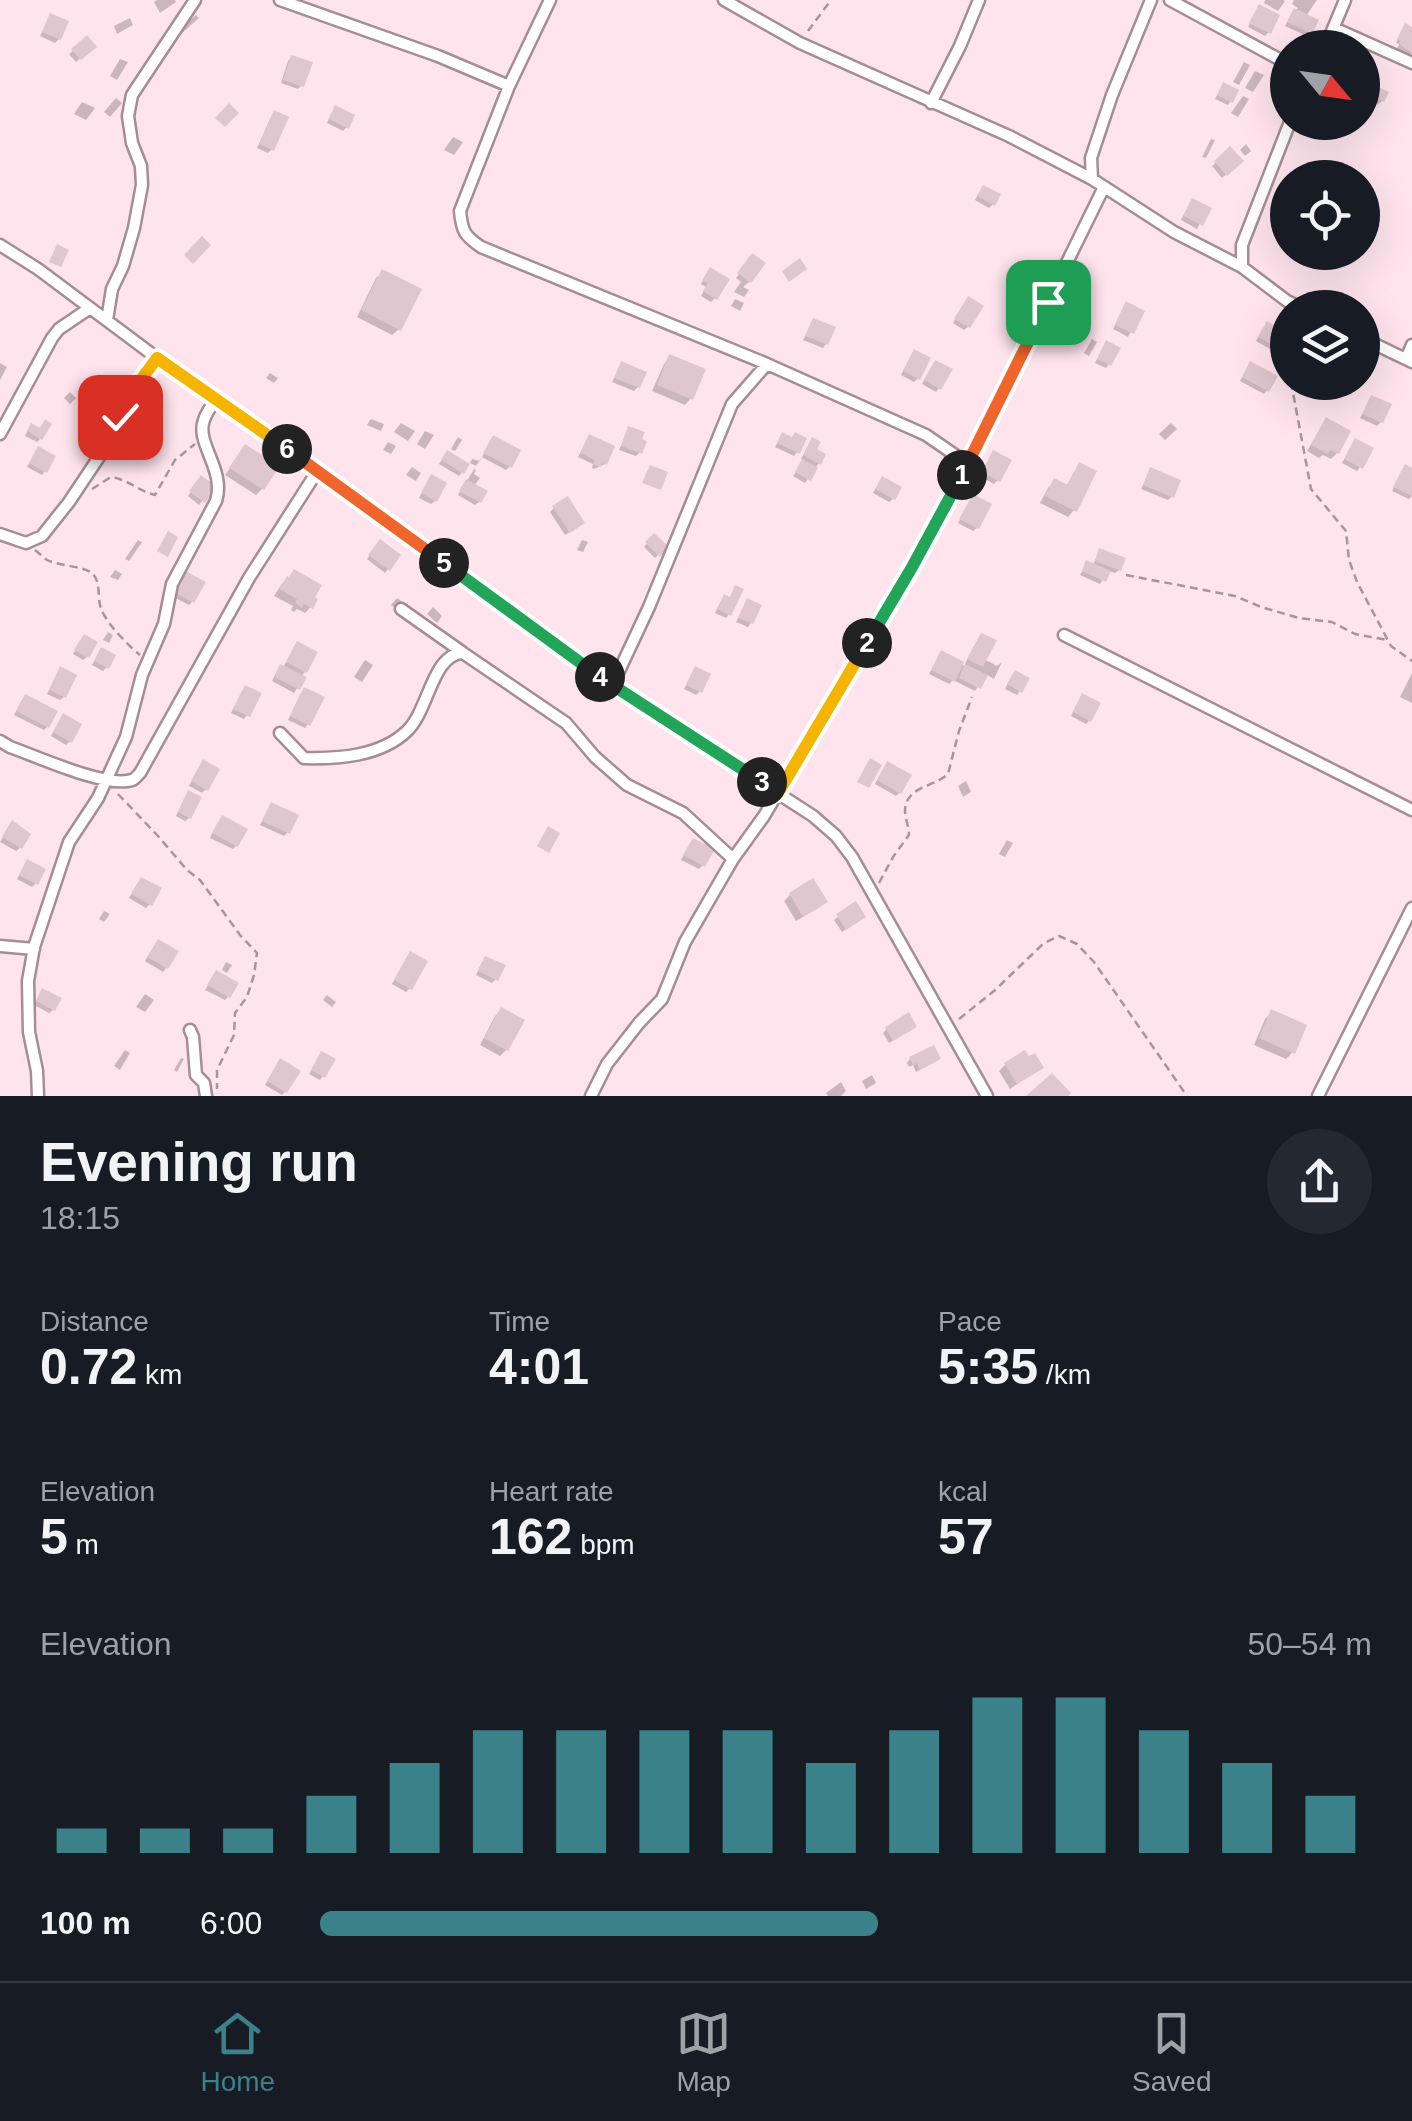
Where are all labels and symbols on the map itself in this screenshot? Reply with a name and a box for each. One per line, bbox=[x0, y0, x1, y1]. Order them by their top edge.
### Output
north arrow bbox=[1270, 30, 1380, 140]
pin bbox=[1006, 260, 1091, 345]
pin bbox=[78, 375, 163, 460]
pin: 6 bbox=[262, 424, 312, 474]
pin: 1 bbox=[937, 450, 987, 500]
pin: 5 bbox=[419, 538, 469, 588]
pin: 2 bbox=[842, 618, 892, 668]
pin: 4 bbox=[575, 652, 625, 702]
pin: 3 bbox=[737, 757, 787, 807]

